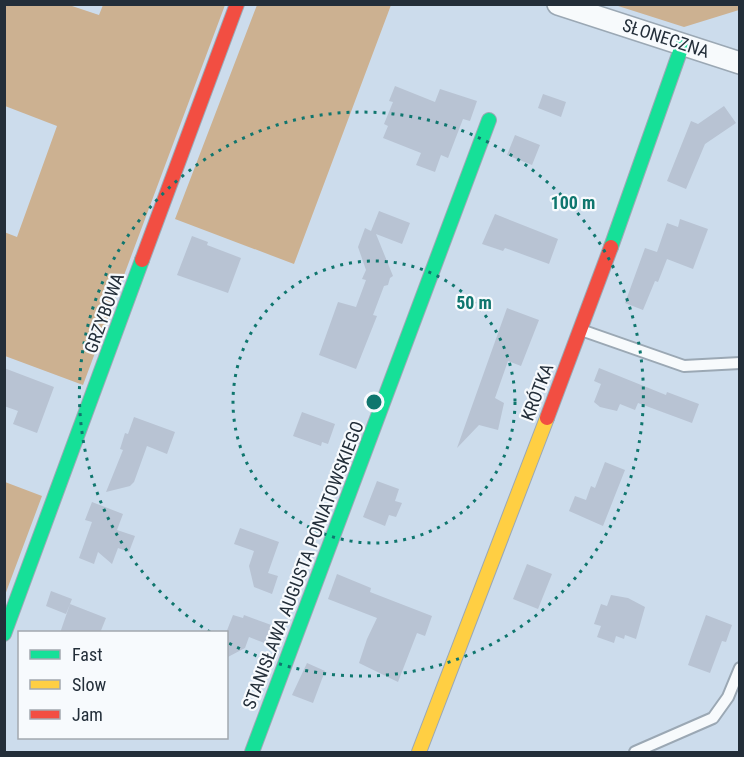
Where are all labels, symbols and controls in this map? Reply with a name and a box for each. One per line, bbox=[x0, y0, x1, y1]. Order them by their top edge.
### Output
street label: SŁONECZNA bbox=[620, 14, 713, 62]
text: 100 m bbox=[551, 192, 595, 213]
street label: GRZYBOWA bbox=[80, 270, 128, 356]
text: 50 m bbox=[456, 292, 492, 313]
street label: KRÓTKA bbox=[517, 360, 558, 424]
centre of rings bbox=[364, 392, 384, 412]
street label: STANISŁAWA AUGUSTA PONIATOWSKIEGO bbox=[238, 418, 368, 712]
legend bbox=[18, 631, 228, 739]
text: Fast bbox=[72, 644, 103, 665]
text: Slow bbox=[72, 674, 107, 695]
text: Jam bbox=[72, 704, 103, 725]

